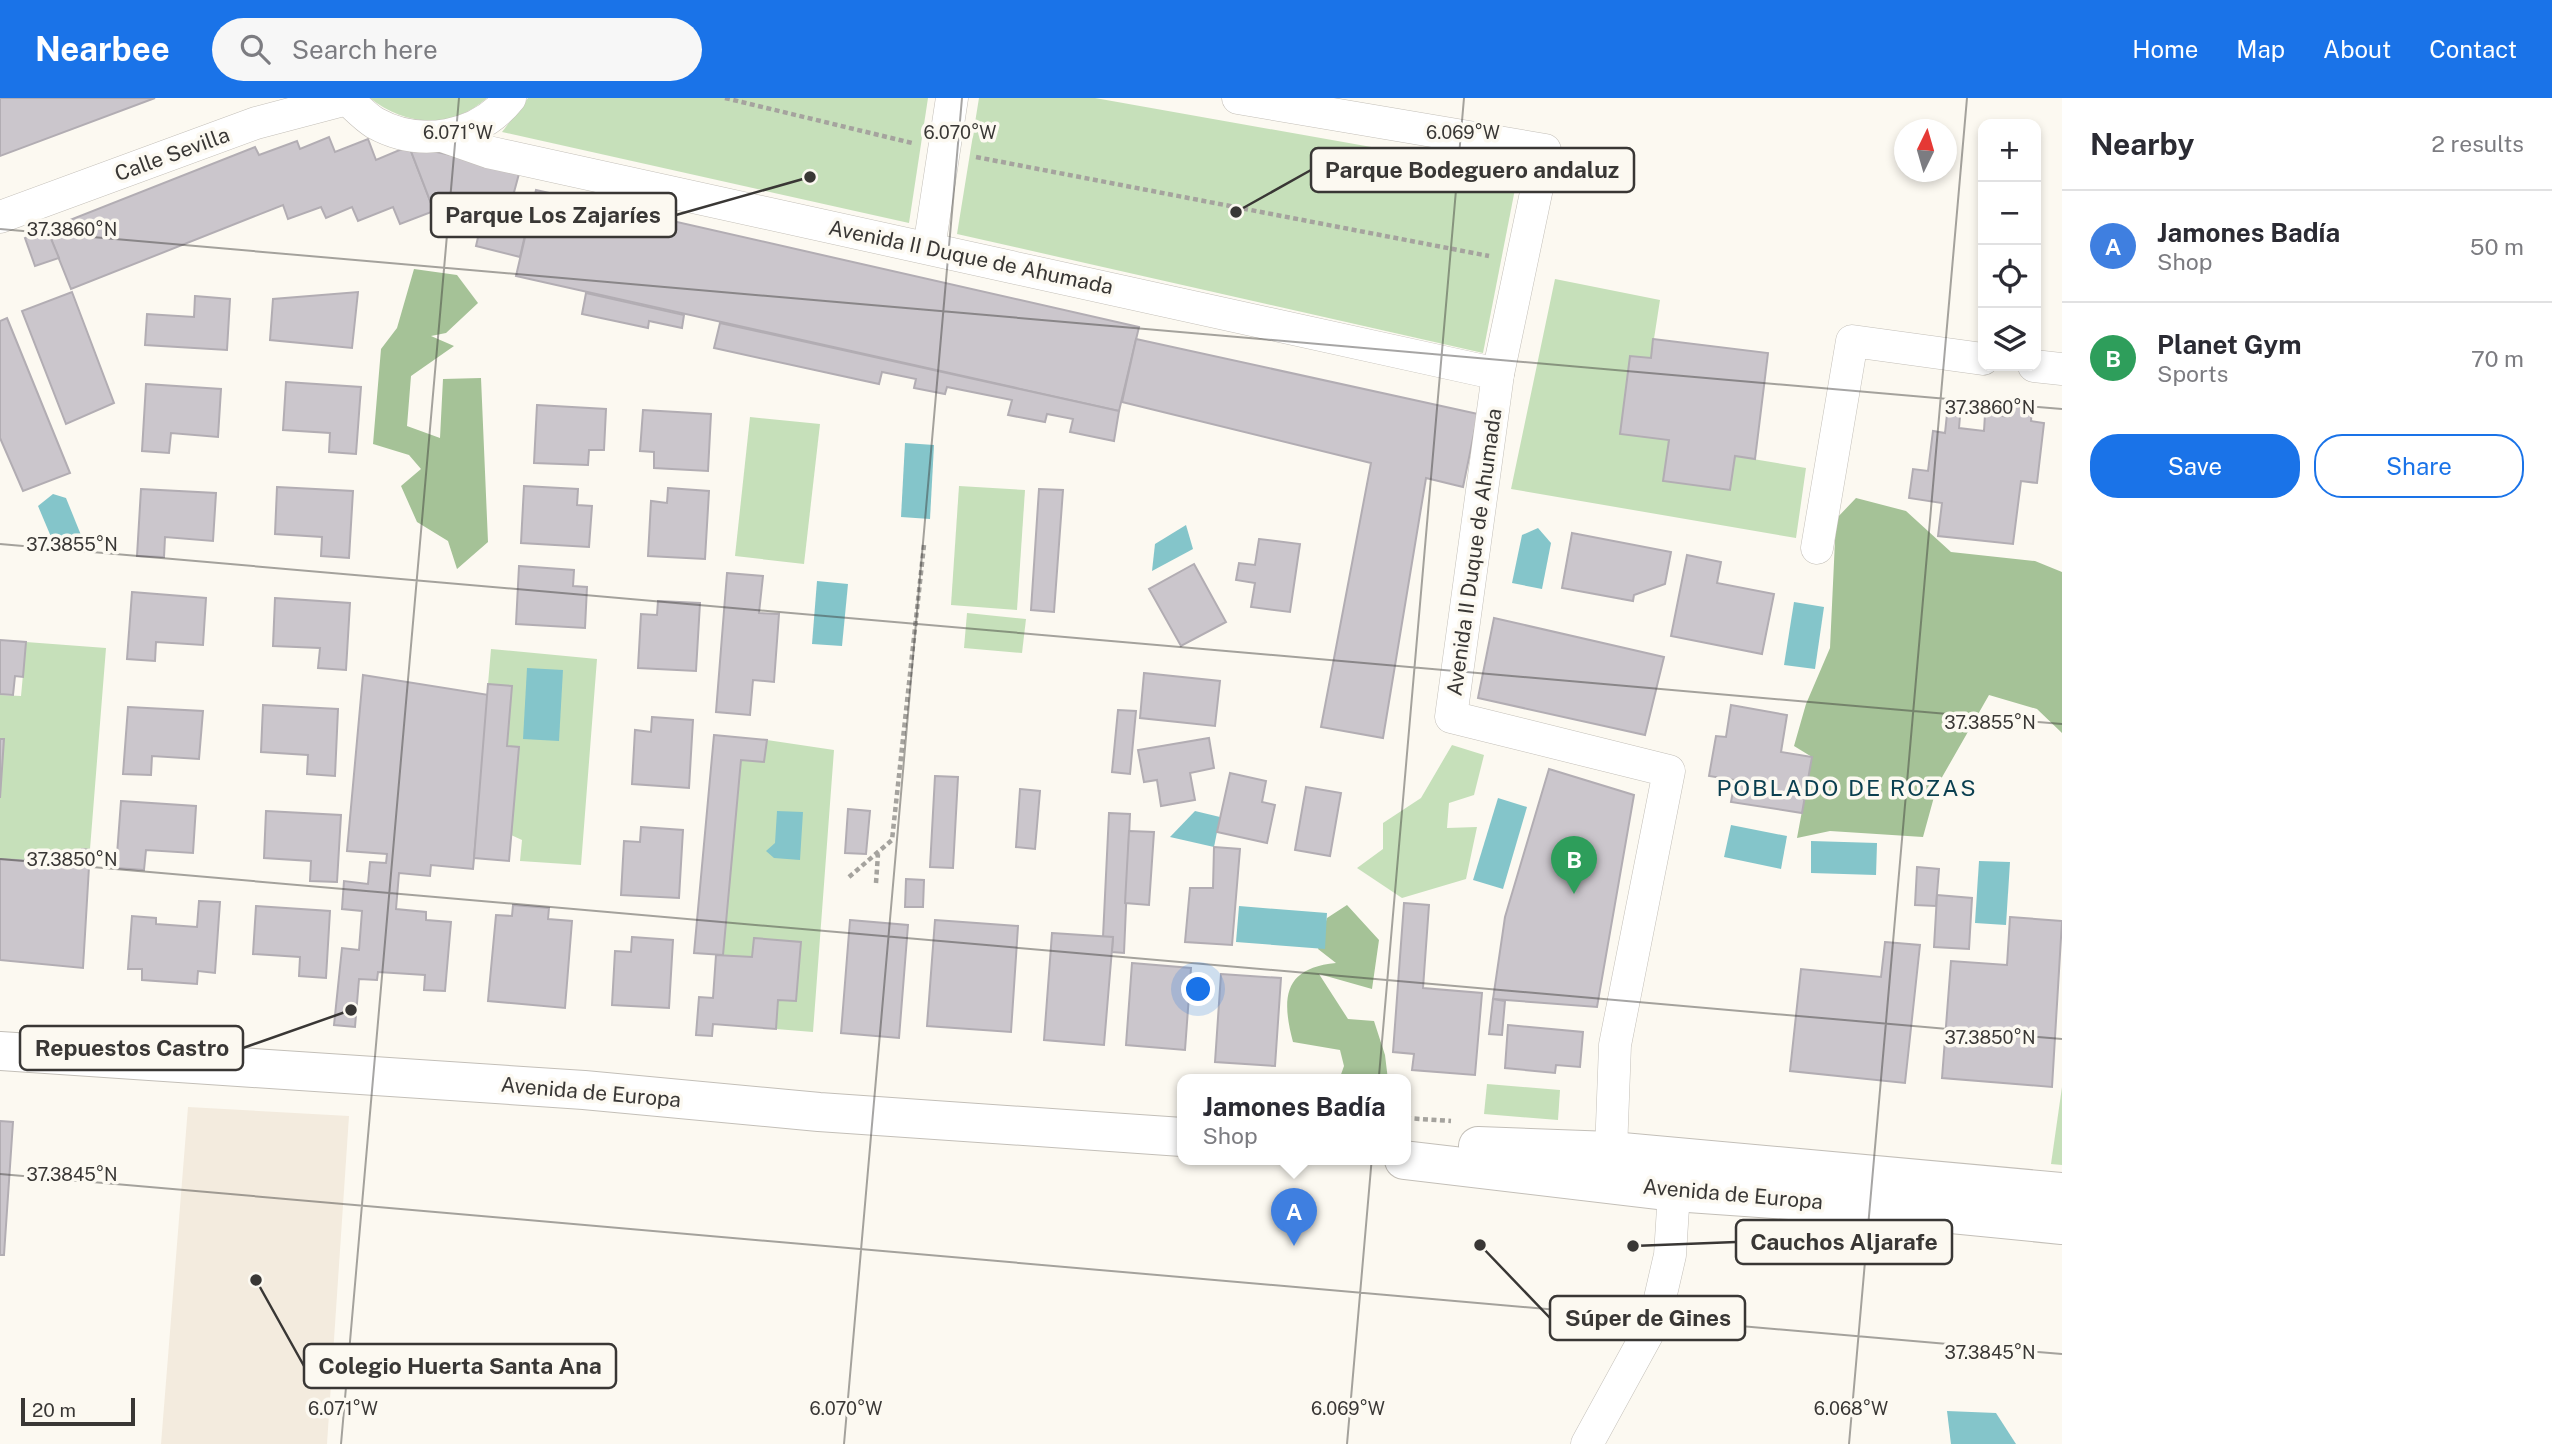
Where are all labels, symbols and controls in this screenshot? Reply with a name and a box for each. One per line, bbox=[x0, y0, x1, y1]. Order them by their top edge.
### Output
search box bbox=[212, 18, 702, 81]
text: Nearbee bbox=[35, 30, 170, 68]
icon: search bbox=[236, 30, 274, 68]
text: Search here bbox=[292, 34, 438, 65]
text: Home bbox=[2132, 35, 2198, 63]
text: Map bbox=[2236, 35, 2285, 63]
text: About bbox=[2323, 35, 2391, 63]
text: Contact bbox=[2429, 35, 2517, 63]
north arrow bbox=[1894, 119, 1957, 182]
map controls bbox=[1978, 119, 2041, 371]
button: + bbox=[1978, 119, 2041, 182]
street label: Calle Sevilla bbox=[111, 122, 233, 186]
text: 6.071°W bbox=[423, 122, 493, 143]
text: 6.070°W bbox=[924, 122, 996, 143]
text: 6.069°W bbox=[1426, 122, 1500, 143]
text: Nearby bbox=[2090, 126, 2194, 162]
text: 2 results bbox=[2431, 130, 2524, 157]
callout: Parque Bodeguero andaluz bbox=[1311, 148, 1634, 192]
text: Parque Bodeguero andaluz bbox=[1325, 156, 1619, 183]
button: − bbox=[1978, 182, 2041, 245]
callout: Parque Los Zajaríes bbox=[431, 193, 676, 237]
text: Parque Los Zajaríes bbox=[445, 201, 661, 228]
street label: Avenida II Duque de Ahumada bbox=[827, 215, 1115, 299]
text: Jamones Badía bbox=[2157, 217, 2340, 248]
text: 37.3860°N bbox=[27, 219, 117, 240]
text: A bbox=[2105, 233, 2121, 260]
text: 50 m bbox=[2470, 233, 2524, 260]
button: locate bbox=[1978, 245, 2041, 308]
text: Shop bbox=[2157, 248, 2212, 275]
button: layers bbox=[1978, 308, 2041, 371]
text: Planet Gym bbox=[2157, 329, 2301, 360]
text: B bbox=[2105, 345, 2121, 372]
text: 70 m bbox=[2471, 345, 2524, 372]
text: Sports bbox=[2157, 360, 2228, 387]
text: 37.3860°N bbox=[1945, 397, 2035, 418]
street label: Avenida II Duque de Ahumada bbox=[1441, 407, 1507, 697]
button: Save bbox=[2090, 434, 2300, 498]
button: Share bbox=[2314, 434, 2524, 498]
text: 37.3855°N bbox=[26, 534, 118, 555]
text: 37.3855°N bbox=[1944, 712, 2036, 733]
district label: POBLADO DE ROZAS bbox=[1716, 774, 1978, 801]
pin: B bbox=[1551, 836, 1597, 894]
text: 37.3850°N bbox=[26, 849, 118, 870]
your location bbox=[1181, 972, 1215, 1006]
callout: Repuestos Castro bbox=[20, 1026, 243, 1070]
text: 37.3850°N bbox=[1944, 1027, 2036, 1048]
text: Repuestos Castro bbox=[35, 1034, 229, 1061]
street label: Avenida de Europa bbox=[500, 1072, 682, 1112]
popup bbox=[1177, 1074, 1411, 1165]
text: Jamones Badía bbox=[1202, 1091, 1386, 1122]
text: Shop bbox=[1202, 1122, 1258, 1149]
text: 37.3845°N bbox=[26, 1164, 118, 1185]
street label: Avenida de Europa bbox=[1642, 1174, 1824, 1214]
pin: A bbox=[1271, 1188, 1317, 1246]
callout: Cauchos Aljarafe bbox=[1736, 1220, 1952, 1264]
text: Cauchos Aljarafe bbox=[1750, 1228, 1938, 1255]
callout: Súper de Gines bbox=[1550, 1296, 1745, 1340]
text: Súper de Gines bbox=[1565, 1304, 1731, 1331]
text: 37.3845°N bbox=[1944, 1342, 2036, 1363]
callout: Colegio Huerta Santa Ana bbox=[304, 1344, 616, 1388]
text: Colegio Huerta Santa Ana bbox=[318, 1352, 602, 1379]
scale bar bbox=[21, 1395, 135, 1427]
text: 6.071°W bbox=[308, 1398, 378, 1419]
text: 6.070°W bbox=[810, 1398, 882, 1419]
text: 6.069°W bbox=[1311, 1398, 1385, 1419]
text: 6.068°W bbox=[1814, 1398, 1888, 1419]
text: 20 m bbox=[32, 1399, 76, 1421]

